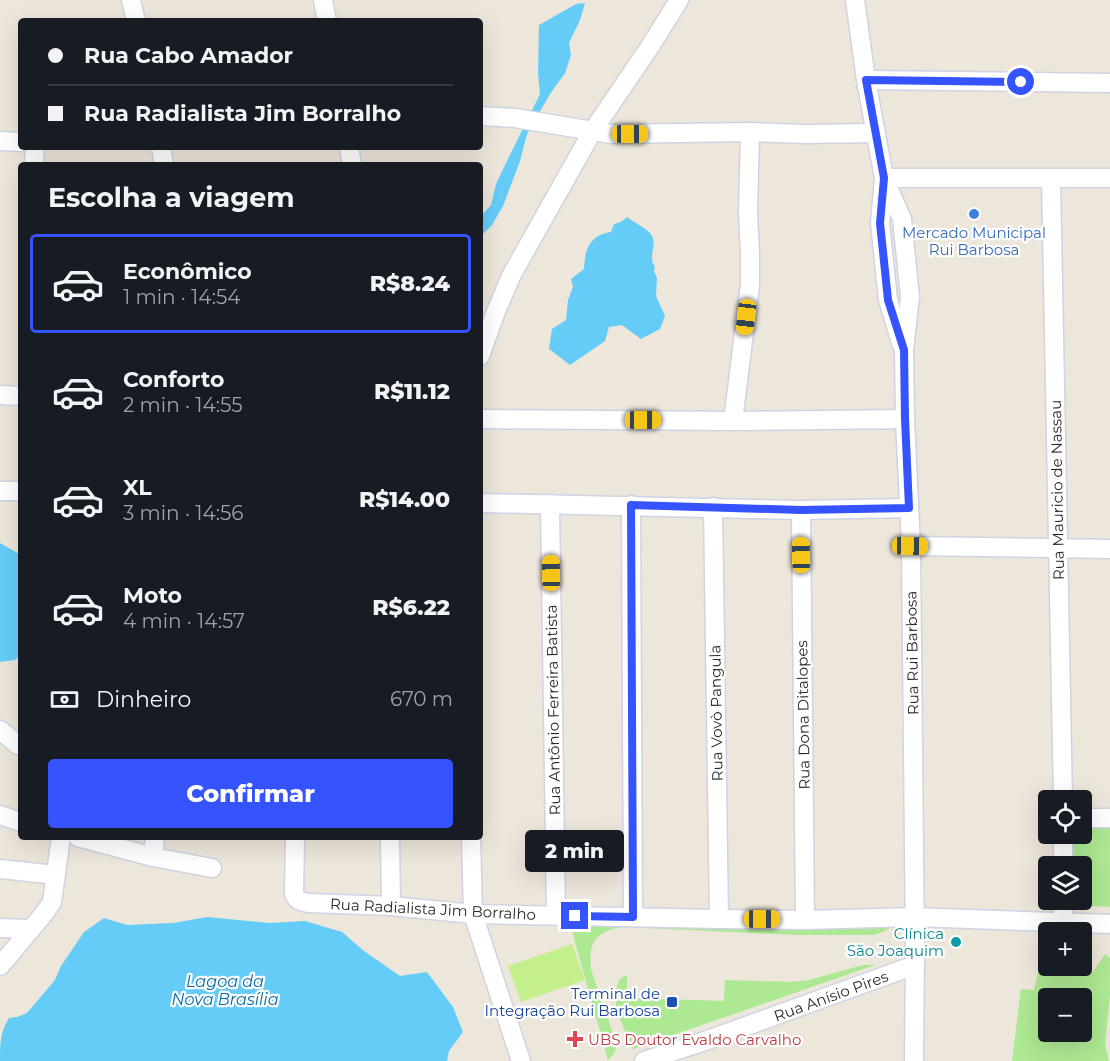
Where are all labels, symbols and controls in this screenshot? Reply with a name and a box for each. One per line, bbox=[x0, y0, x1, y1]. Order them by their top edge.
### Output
text: Rua Cabo Amador bbox=[84, 42, 293, 69]
route start bbox=[1007, 68, 1034, 95]
text: Rua Radialista Jim Borralho bbox=[84, 100, 401, 127]
car bbox=[612, 125, 648, 143]
text: Escolha a viagem bbox=[48, 181, 295, 214]
marker: Mercado Municipal Rui Barbosa bbox=[967, 207, 981, 221]
place label: Mercado Municipal Rui Barbosa bbox=[902, 223, 1046, 259]
icon: car bbox=[51, 257, 105, 311]
text: Econômico bbox=[123, 258, 252, 285]
text: R$8.24 bbox=[370, 270, 450, 297]
text: 1 min · 14:54 bbox=[123, 285, 240, 309]
car bbox=[735, 298, 757, 336]
icon: car bbox=[51, 365, 105, 419]
text: Conforto bbox=[123, 366, 224, 393]
text: R$11.12 bbox=[374, 378, 450, 405]
text: 2 min · 14:55 bbox=[123, 393, 243, 417]
street label: Rua Mauricio de Nassau bbox=[1046, 400, 1068, 580]
car bbox=[625, 411, 661, 429]
icon: car bbox=[51, 473, 105, 527]
text: XL bbox=[123, 474, 152, 501]
text: R$14.00 bbox=[359, 486, 450, 513]
text: 3 min · 14:56 bbox=[123, 501, 243, 525]
car bbox=[792, 537, 810, 573]
car bbox=[892, 537, 928, 555]
car bbox=[542, 555, 560, 591]
icon: car bbox=[51, 581, 105, 635]
text: Moto bbox=[123, 582, 182, 609]
street label: Rua Rui Barbosa bbox=[901, 591, 923, 715]
text: R$6.22 bbox=[372, 594, 450, 621]
street label: Rua Antônio Ferreira Batista bbox=[542, 604, 564, 816]
text: 4 min · 14:57 bbox=[123, 609, 245, 633]
street label: Rua Dona Ditalopes bbox=[792, 640, 814, 790]
street label: Rua Vovò Pangula bbox=[705, 645, 727, 781]
icon: cash bbox=[48, 683, 81, 716]
text: Dinheiro bbox=[96, 686, 191, 713]
text: 670 m bbox=[390, 687, 453, 711]
button: Confirmar bbox=[48, 759, 453, 828]
map controls bbox=[1038, 790, 1092, 1042]
button: locate bbox=[1038, 790, 1092, 844]
callout: 2 min bbox=[526, 829, 624, 871]
text: 2 min bbox=[545, 839, 604, 863]
button: layers bbox=[1038, 856, 1092, 910]
street label: Rua Radialista Jim Borralho bbox=[330, 894, 536, 924]
route end bbox=[561, 902, 588, 929]
car bbox=[744, 910, 780, 928]
button: + bbox=[1038, 922, 1092, 976]
place label: Clínica São Joaquim bbox=[847, 924, 944, 960]
marker: Clínica São Joaquim bbox=[949, 935, 963, 949]
street label: Rua Anísio Pires bbox=[771, 966, 891, 1026]
water label: Lagoa da Nova Brasília bbox=[172, 972, 279, 1009]
place label: Terminal de Integração Rui Barbosa bbox=[485, 984, 660, 1020]
button: − bbox=[1038, 988, 1092, 1042]
marker: Terminal de Integração Rui Barbosa bbox=[665, 995, 679, 1009]
marker: UBS Doutor Evaldo Carvalho bbox=[566, 1030, 584, 1048]
place label: UBS Doutor Evaldo Carvalho bbox=[588, 1030, 801, 1049]

